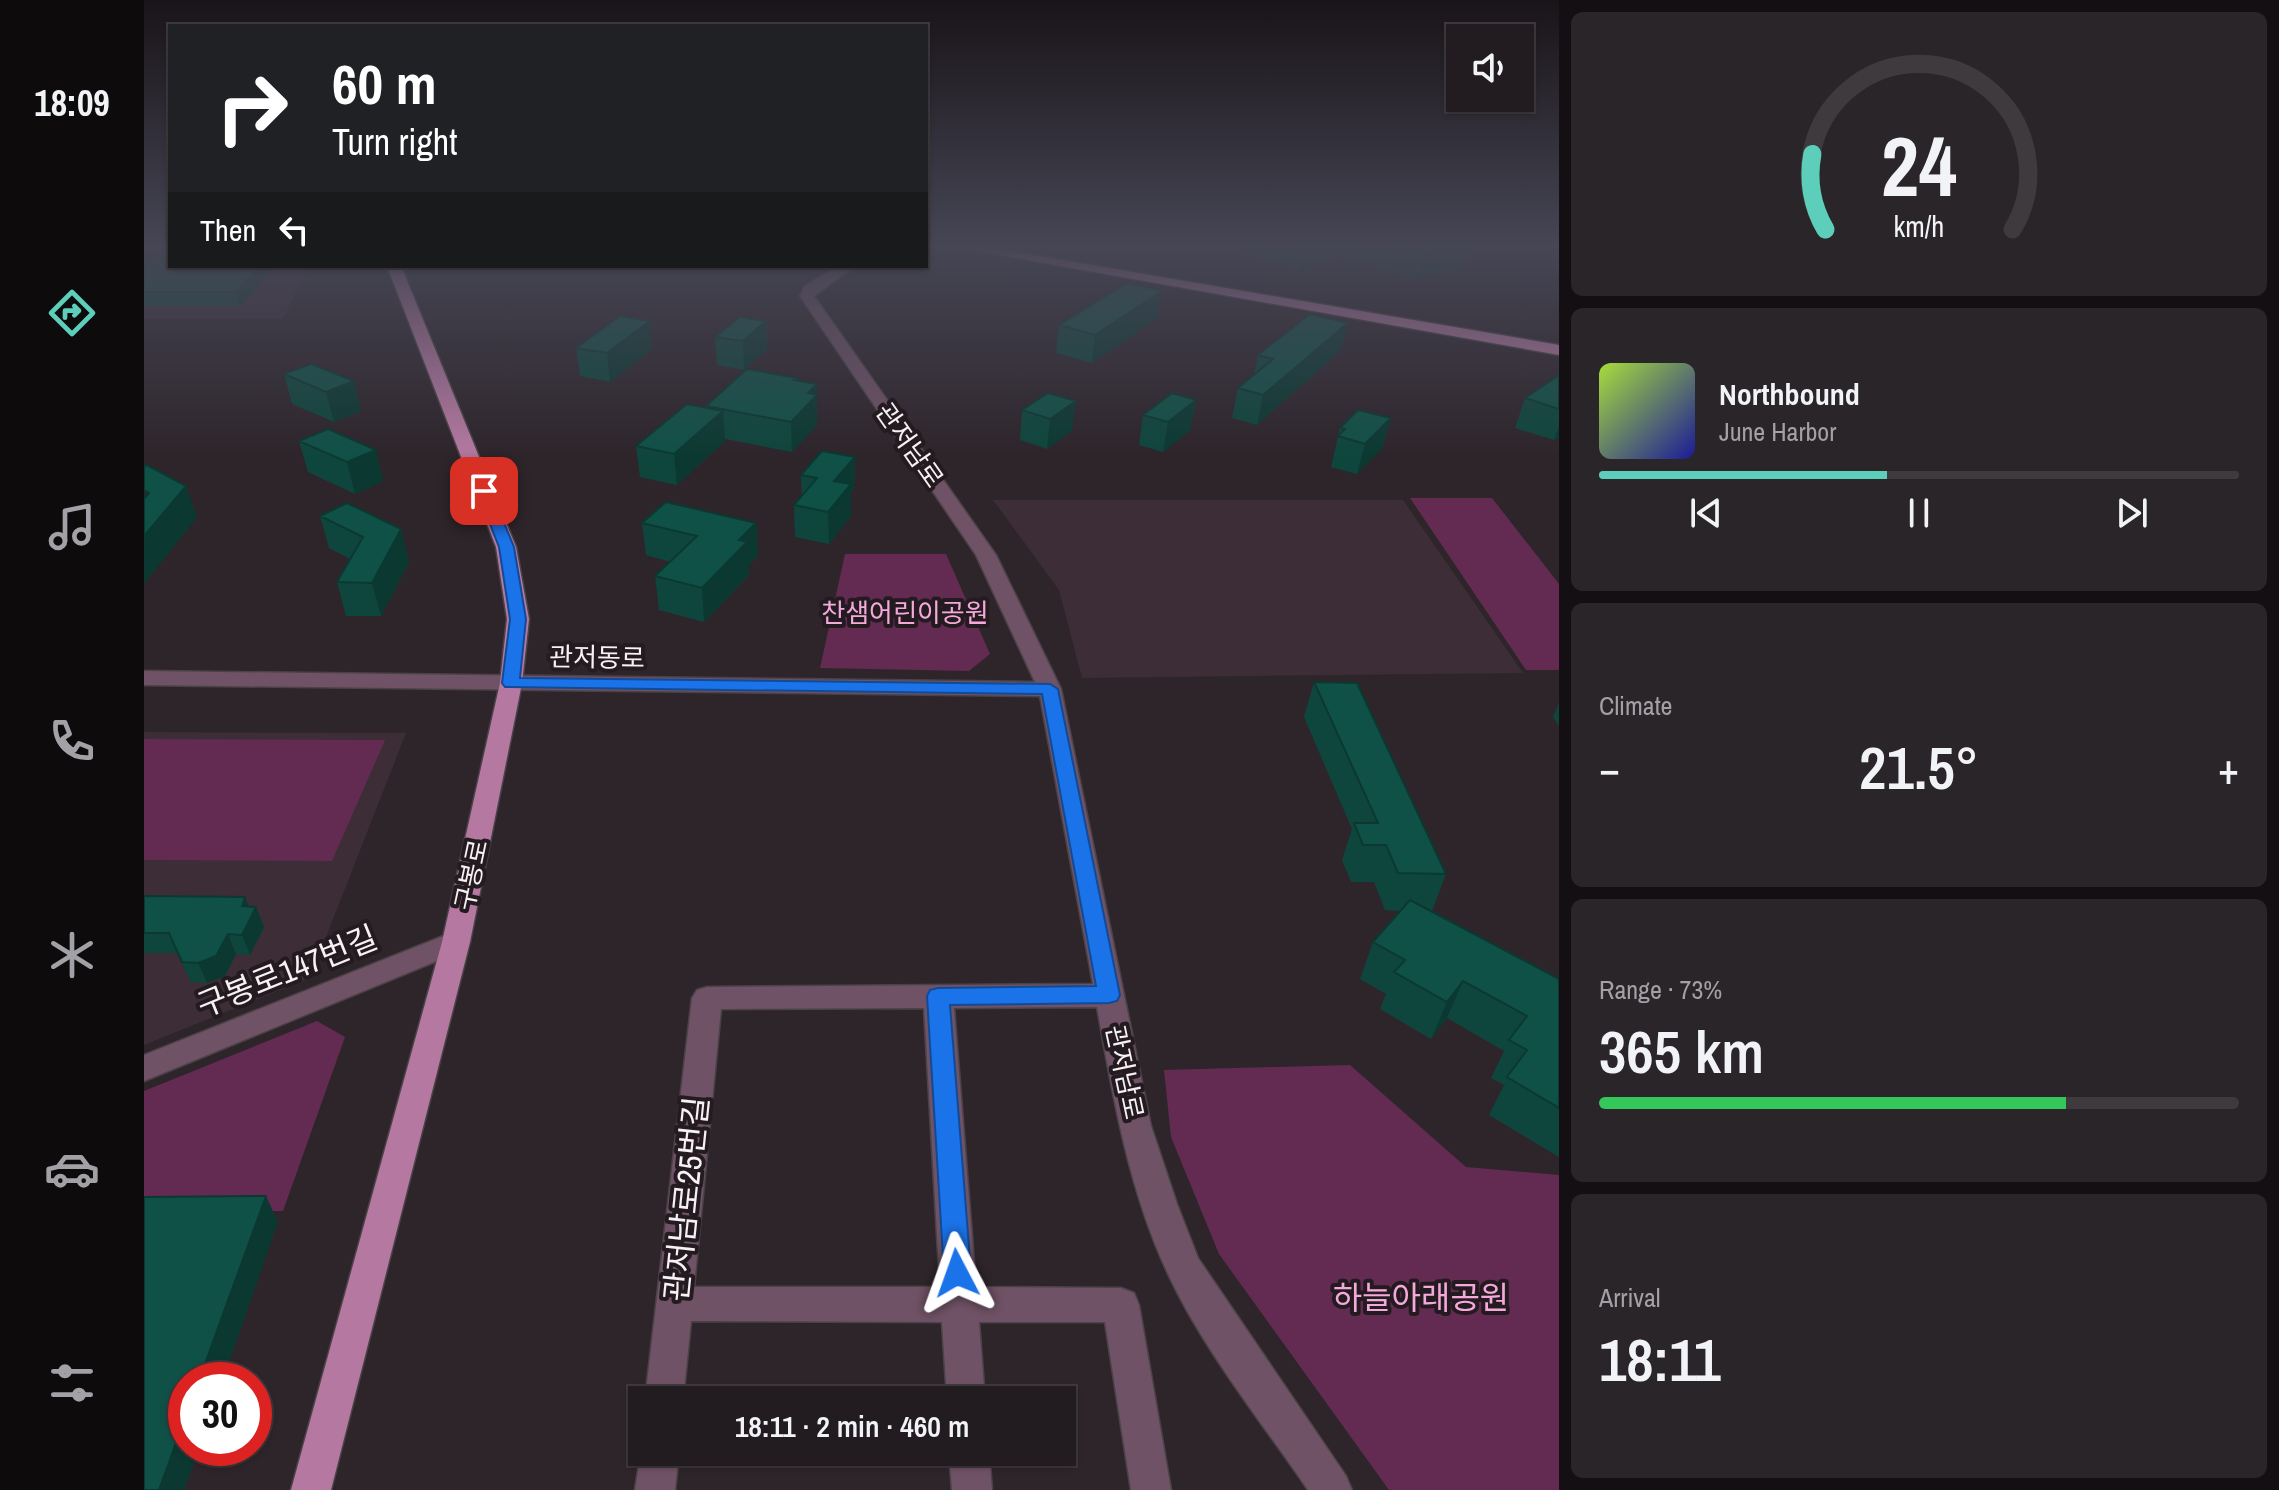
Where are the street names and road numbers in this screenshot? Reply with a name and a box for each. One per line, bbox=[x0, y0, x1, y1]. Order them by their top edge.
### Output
street label: 관저남로 bbox=[868, 396, 952, 494]
street label: 관저동로 bbox=[549, 639, 645, 675]
street label: 구봉로 bbox=[446, 836, 496, 914]
street label: 구봉로147번길 bbox=[190, 915, 384, 1027]
street label: 관저남로 bbox=[1098, 1022, 1152, 1122]
street label: 관저남로25번길 bbox=[654, 1094, 718, 1304]

